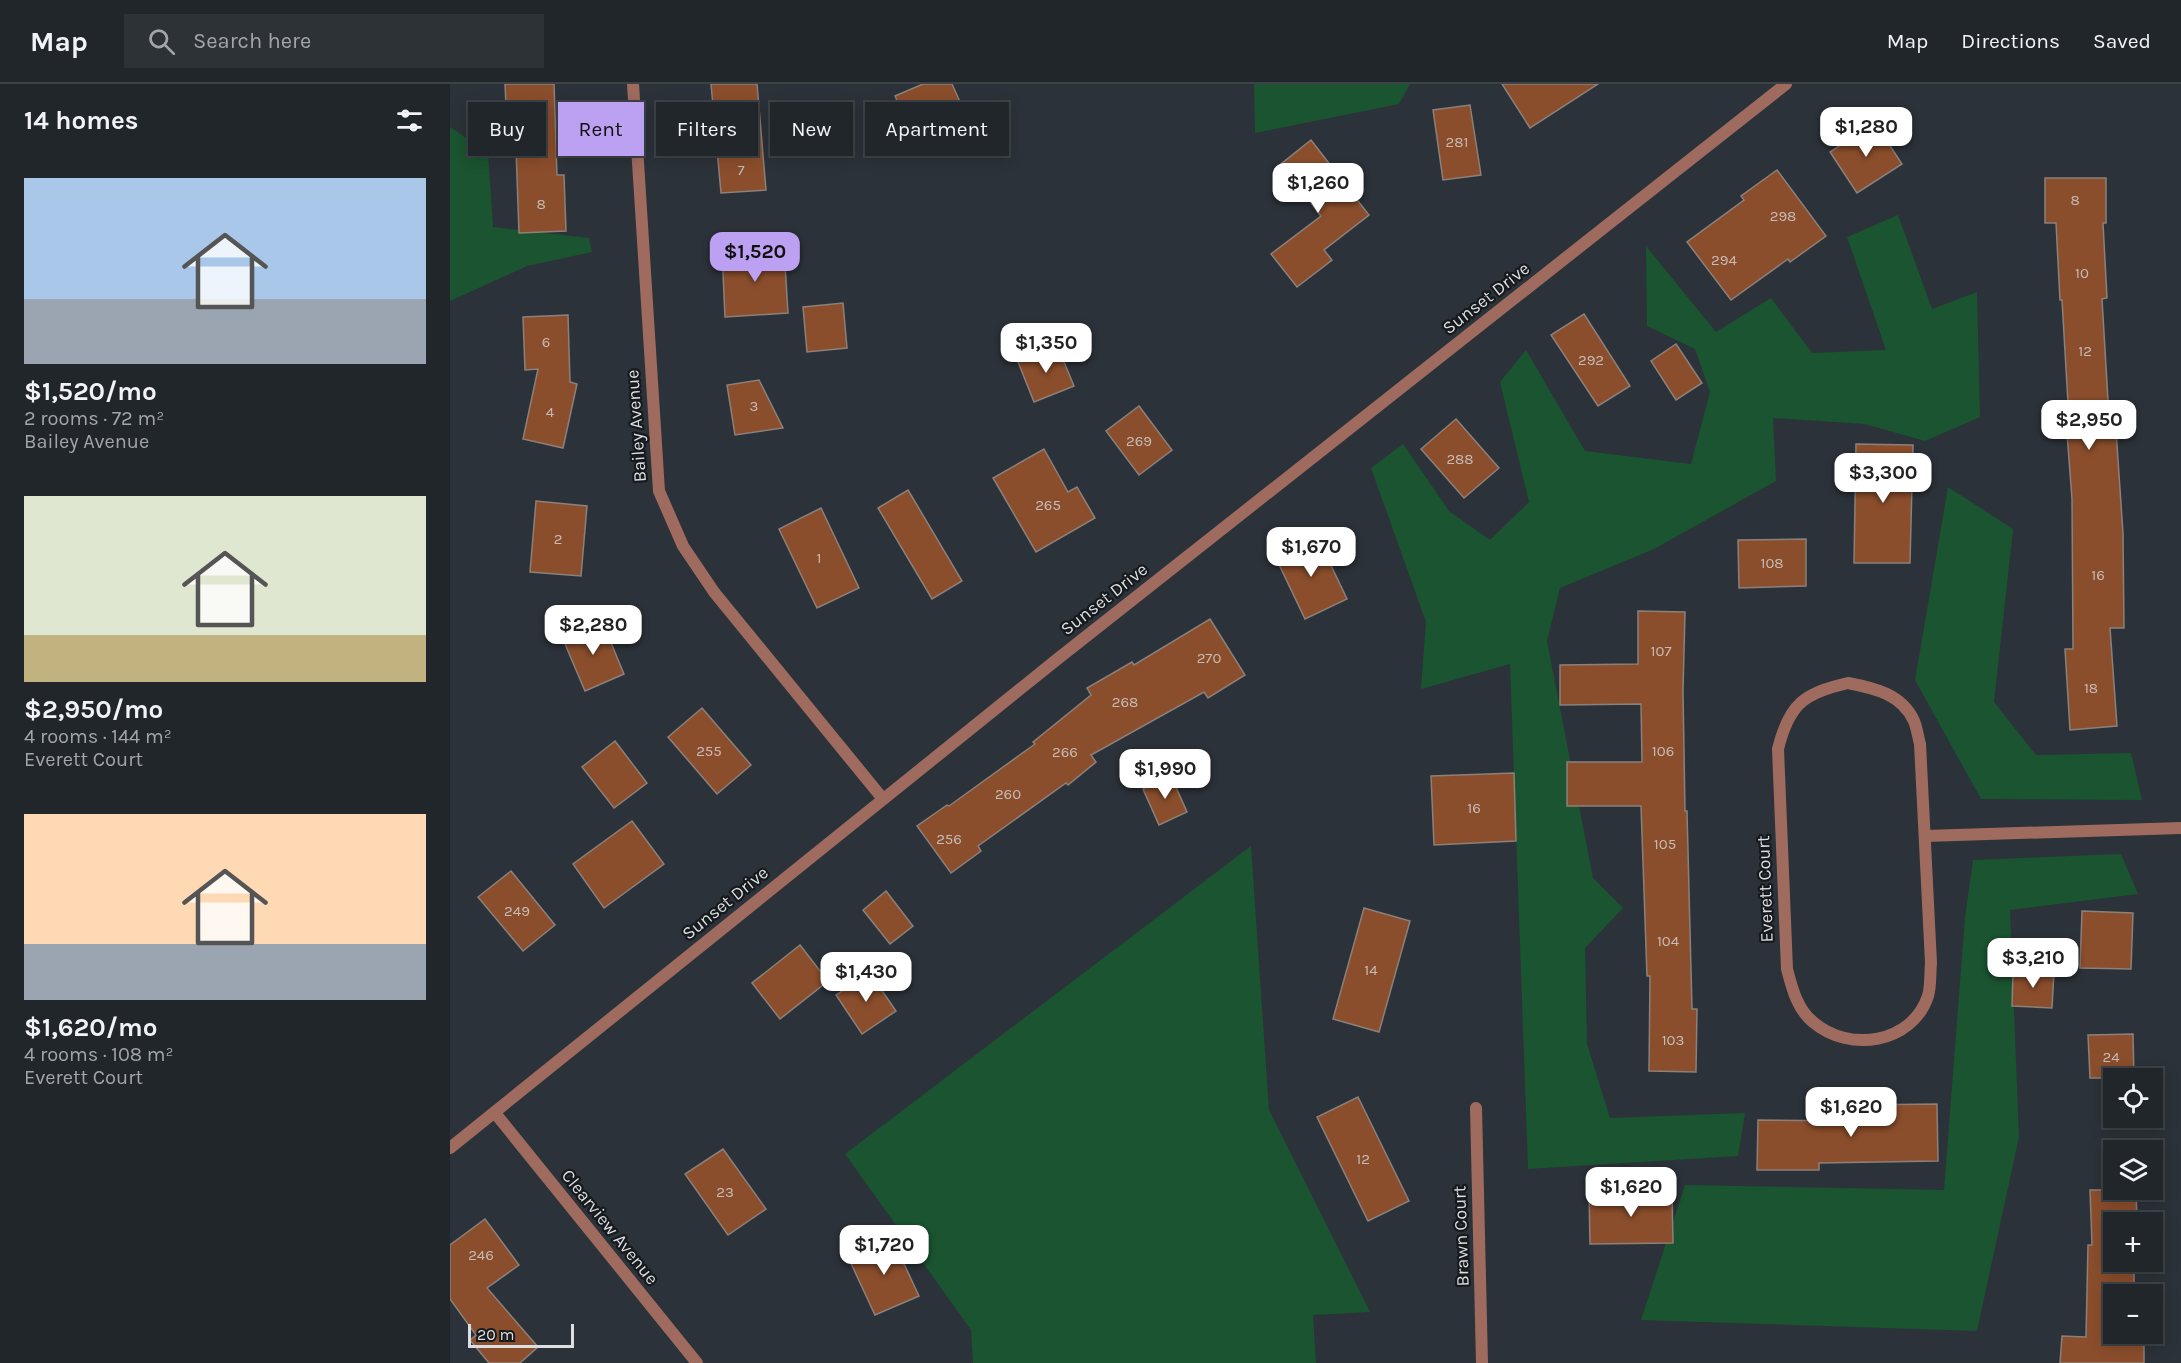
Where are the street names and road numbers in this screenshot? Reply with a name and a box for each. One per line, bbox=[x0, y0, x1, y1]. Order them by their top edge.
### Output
street label: Sunset Drive bbox=[1438, 257, 1534, 339]
street label: Bailey Avenue bbox=[621, 369, 651, 483]
street label: Sunset Drive bbox=[1056, 558, 1152, 640]
street label: Everett Court bbox=[1752, 835, 1778, 943]
street label: Sunset Drive bbox=[677, 862, 773, 944]
street label: Clearview Avenue bbox=[557, 1165, 663, 1289]
street label: Brawn Court bbox=[1448, 1185, 1474, 1287]

